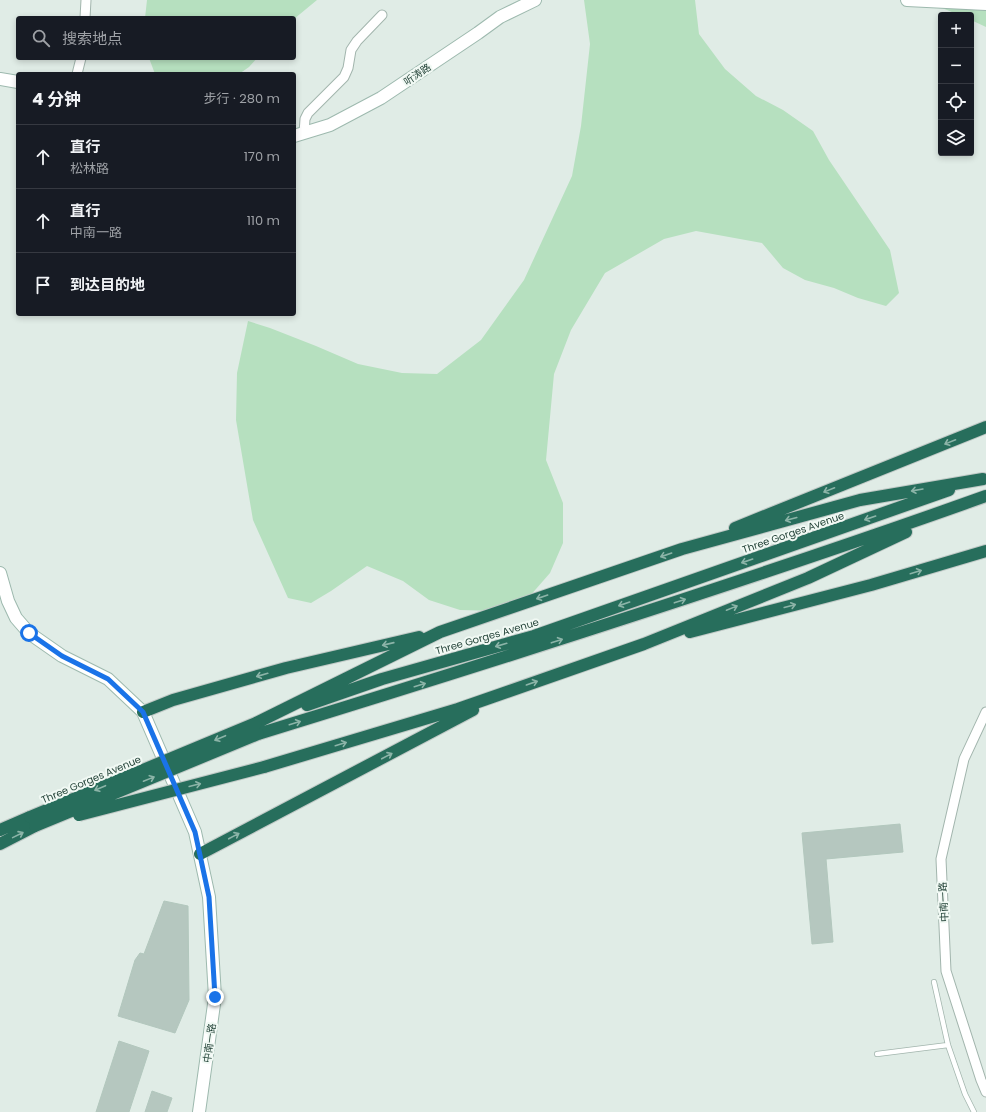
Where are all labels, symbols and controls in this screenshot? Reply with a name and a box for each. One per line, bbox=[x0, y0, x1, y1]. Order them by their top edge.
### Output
map controls bbox=[938, 12, 974, 156]
button: + bbox=[938, 12, 974, 48]
search box bbox=[16, 16, 296, 60]
icon: search bbox=[30, 27, 52, 49]
text: 搜索地点 bbox=[62, 28, 122, 49]
button: − bbox=[938, 48, 974, 84]
street label: 听涛路 bbox=[401, 60, 434, 89]
button: locate bbox=[938, 84, 974, 120]
text: 4 分钟 bbox=[32, 87, 81, 111]
text: 步行 · 280 m bbox=[204, 89, 280, 108]
button: layers bbox=[938, 120, 974, 156]
text: 直行 bbox=[70, 136, 100, 157]
icon: ahead bbox=[32, 146, 54, 168]
text: 170 m bbox=[244, 147, 280, 166]
text: 松林路 bbox=[70, 159, 109, 178]
text: 直行 bbox=[70, 200, 100, 221]
icon: ahead bbox=[32, 210, 54, 232]
text: 110 m bbox=[247, 211, 280, 230]
text: 中南一路 bbox=[70, 223, 122, 242]
icon: arrive bbox=[32, 274, 54, 296]
text: 到达目的地 bbox=[70, 274, 145, 295]
one-way arrow bbox=[944, 438, 956, 446]
one-way arrow bbox=[823, 486, 835, 494]
one-way arrow bbox=[911, 486, 924, 494]
street label: Three Gorges Avenue bbox=[740, 508, 846, 557]
one-way arrow bbox=[863, 515, 876, 522]
one-way arrow bbox=[784, 516, 797, 524]
one-way arrow bbox=[659, 552, 672, 559]
one-way arrow bbox=[741, 558, 754, 565]
one-way arrow bbox=[909, 568, 922, 575]
one-way arrow bbox=[536, 594, 549, 601]
one-way arrow bbox=[674, 597, 687, 604]
one-way arrow bbox=[618, 601, 631, 608]
one-way arrow bbox=[784, 602, 797, 609]
one-way arrow bbox=[726, 604, 738, 612]
street label: Three Gorges Avenue bbox=[434, 615, 541, 658]
route start bbox=[20, 624, 38, 642]
one-way arrow bbox=[550, 637, 563, 644]
one-way arrow bbox=[382, 640, 395, 648]
one-way arrow bbox=[495, 642, 508, 649]
one-way arrow bbox=[256, 671, 269, 679]
one-way arrow bbox=[525, 679, 538, 686]
one-way arrow bbox=[413, 681, 426, 688]
one-way arrow bbox=[289, 719, 302, 726]
one-way arrow bbox=[214, 735, 226, 743]
one-way arrow bbox=[335, 740, 348, 747]
street label: Three Gorges Avenue bbox=[39, 752, 143, 807]
one-way arrow bbox=[380, 752, 392, 759]
one-way arrow bbox=[142, 775, 154, 783]
one-way arrow bbox=[188, 781, 201, 788]
one-way arrow bbox=[94, 785, 106, 793]
one-way arrow bbox=[11, 831, 23, 838]
one-way arrow bbox=[228, 832, 240, 839]
street label: 中南一路 bbox=[935, 882, 952, 922]
route end bbox=[206, 988, 224, 1006]
street label: 中南一路 bbox=[199, 1022, 220, 1064]

